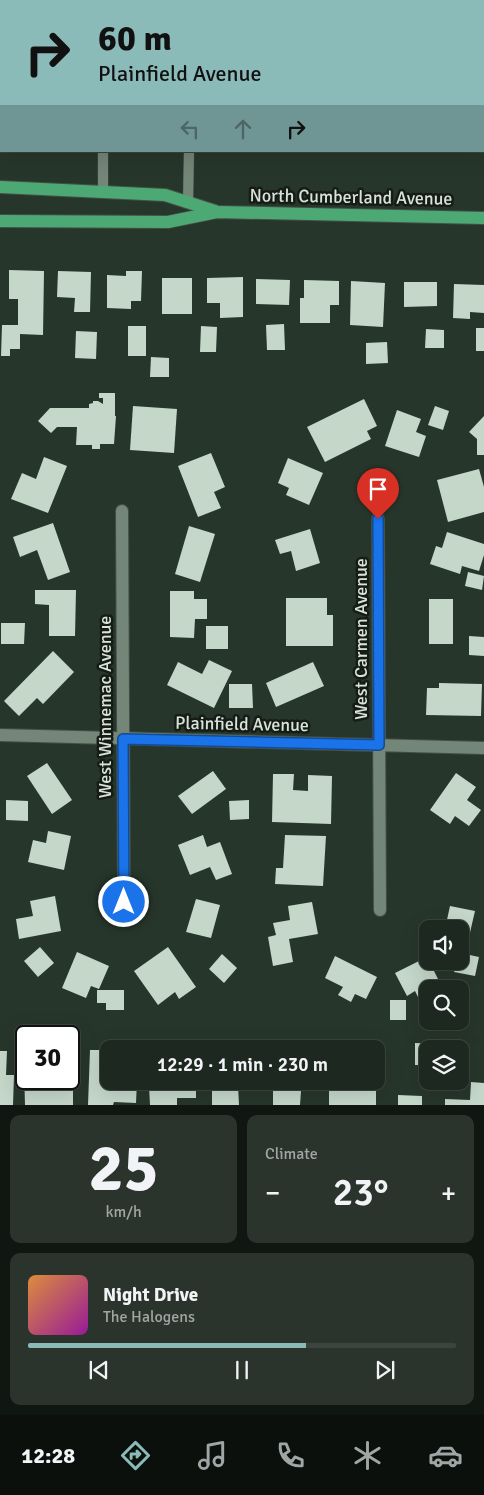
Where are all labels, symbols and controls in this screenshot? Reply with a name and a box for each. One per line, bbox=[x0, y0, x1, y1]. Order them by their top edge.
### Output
text: 60 m bbox=[98, 17, 172, 60]
icon: right bbox=[15, 20, 80, 85]
text: Plainfield Avenue bbox=[98, 60, 262, 87]
icon: left bbox=[176, 115, 204, 143]
icon: ahead bbox=[229, 115, 257, 143]
icon: right bbox=[282, 115, 310, 143]
street label: North Cumberland Avenue bbox=[249, 184, 453, 210]
pin bbox=[357, 468, 399, 519]
icon: arrive bbox=[364, 475, 392, 503]
street label: West Carmen Avenue bbox=[350, 558, 372, 720]
street label: West Winnemac Avenue bbox=[94, 616, 116, 798]
street label: Plainfield Avenue bbox=[175, 712, 309, 736]
position arrow bbox=[97, 875, 149, 927]
map controls bbox=[419, 920, 469, 1090]
button: sound bbox=[419, 920, 469, 970]
button: search bbox=[419, 980, 469, 1030]
speed limit sign: 30 bbox=[15, 1025, 80, 1090]
button: layers bbox=[419, 1040, 469, 1090]
text: 12:29 · 1 min · 230 m bbox=[157, 1053, 328, 1077]
text: 25 bbox=[88, 1129, 159, 1209]
text: Climate bbox=[265, 1144, 318, 1164]
text: 23° bbox=[333, 1169, 388, 1216]
text: − bbox=[265, 1176, 280, 1210]
text: + bbox=[441, 1176, 456, 1210]
text: km/h bbox=[105, 1202, 142, 1222]
text: Night Drive bbox=[103, 1283, 198, 1307]
text: The Halogens bbox=[103, 1307, 195, 1327]
icon: previous bbox=[85, 1356, 113, 1384]
icon: pause bbox=[228, 1356, 256, 1384]
icon: next bbox=[371, 1356, 399, 1384]
icon: directions bbox=[118, 1438, 153, 1473]
icon: music bbox=[195, 1438, 230, 1473]
icon: phone bbox=[273, 1438, 308, 1473]
icon: climate bbox=[350, 1438, 385, 1473]
icon: car bbox=[428, 1438, 463, 1473]
text: 12:28 bbox=[21, 1442, 75, 1469]

